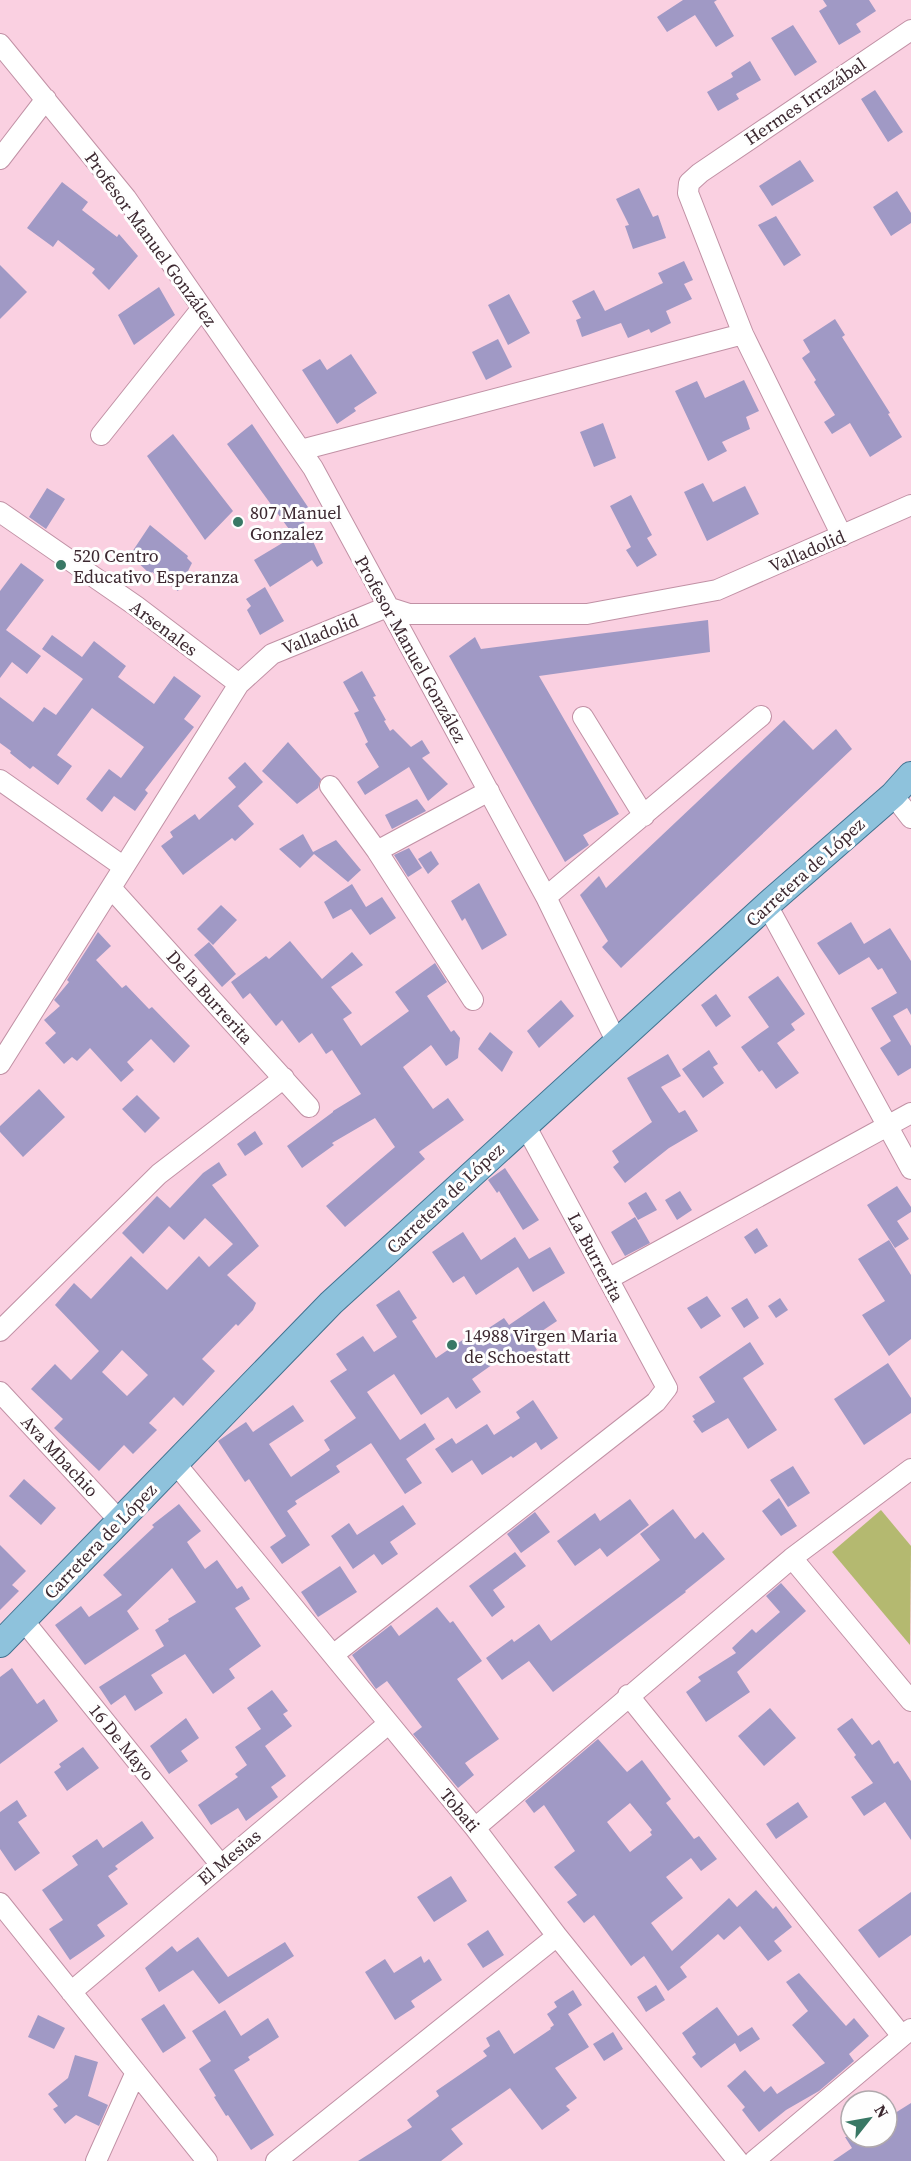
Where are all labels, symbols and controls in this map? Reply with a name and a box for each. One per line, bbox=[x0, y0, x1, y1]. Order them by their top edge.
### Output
street label: Hermes Irrazábal bbox=[739, 51, 871, 151]
street label: Profesor Manuel González bbox=[79, 147, 223, 331]
place label: 807 Manuel Gonzalez bbox=[250, 500, 342, 546]
marker: 807 Manuel Gonzalez bbox=[231, 515, 245, 529]
street label: Valladolid bbox=[765, 524, 849, 578]
place label: 520 Centro Educativo Esperanza bbox=[73, 543, 240, 589]
street label: Profesor Manuel González bbox=[349, 551, 473, 747]
marker: 520 Centro Educativo Esperanza bbox=[54, 558, 68, 572]
street label: Arsenales bbox=[125, 594, 203, 662]
street label: Valladolid bbox=[278, 607, 362, 661]
street label: Carretera de López bbox=[740, 812, 870, 932]
street label: De la Burrerita bbox=[161, 945, 259, 1050]
street label: Carretera de López bbox=[381, 1137, 509, 1259]
street label: La Burrerita bbox=[562, 1208, 630, 1307]
place label: 14988 Virgen Maria de Schoestatt bbox=[464, 1323, 618, 1369]
marker: 14988 Virgen Maria de Schoestatt bbox=[445, 1338, 459, 1352]
street label: Ava Mbachio bbox=[16, 1410, 105, 1502]
street label: Carretera de López bbox=[38, 1478, 162, 1604]
street label: 16 De Mayo bbox=[83, 1698, 161, 1786]
street label: Tobati bbox=[434, 1783, 486, 1837]
street label: El Mesias bbox=[192, 1823, 266, 1891]
north arrow bbox=[839, 2089, 899, 2149]
text: N bbox=[869, 2101, 894, 2122]

